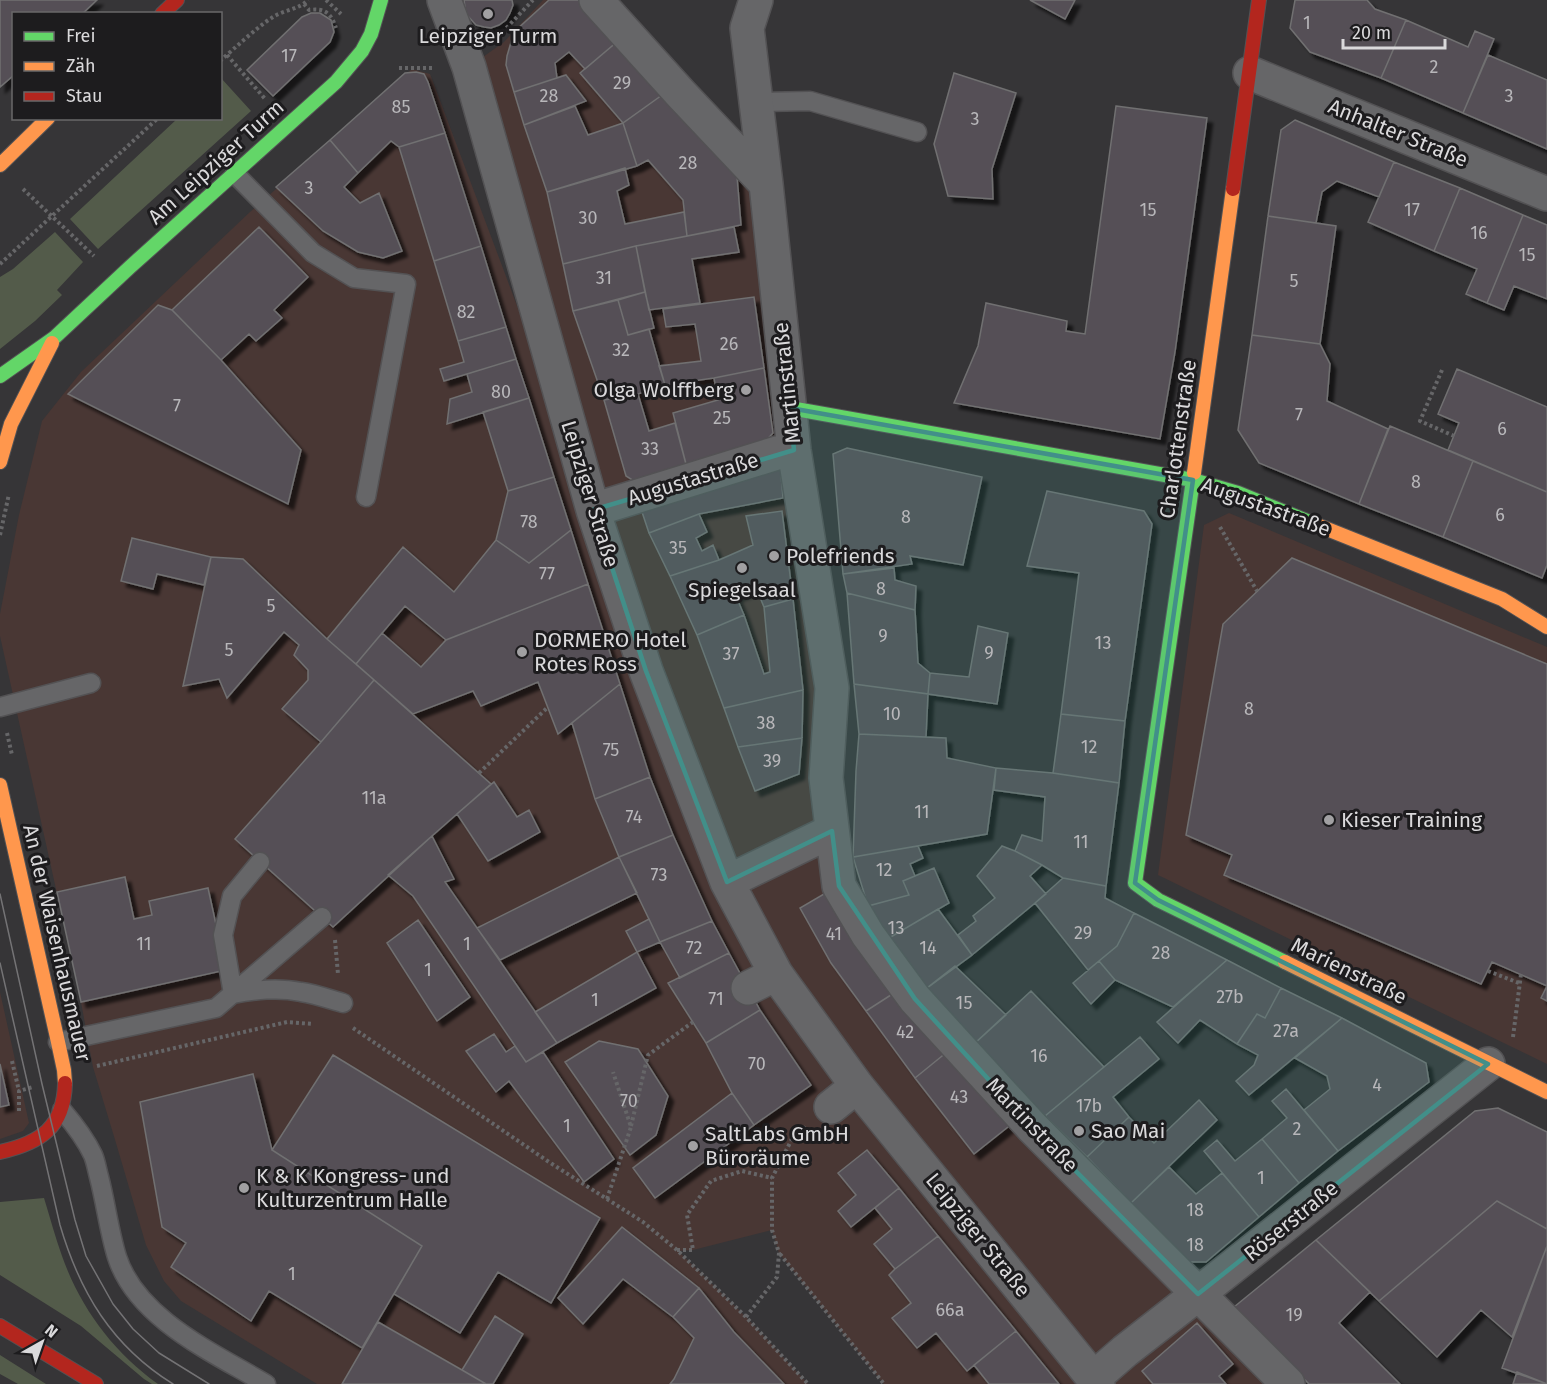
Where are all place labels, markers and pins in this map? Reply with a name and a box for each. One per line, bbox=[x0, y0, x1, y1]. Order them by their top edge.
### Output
marker: Leipziger Turm bbox=[481, 7, 495, 21]
place label: Leipziger Turm bbox=[419, 23, 557, 49]
place label: Olga Wolffberg bbox=[594, 377, 734, 403]
marker: Olga Wolffberg bbox=[739, 383, 753, 397]
place label: Polefriends bbox=[786, 543, 895, 569]
marker: Polefriends bbox=[767, 549, 781, 563]
marker: Spiegelsaal bbox=[735, 561, 749, 575]
place label: Spiegelsaal bbox=[688, 577, 796, 603]
place label: DORMERO Hotel Rotes Ross bbox=[534, 627, 686, 677]
marker: DORMERO Hotel Rotes Ross bbox=[515, 645, 529, 659]
place label: Kieser Training bbox=[1341, 807, 1482, 833]
marker: Kieser Training bbox=[1322, 813, 1336, 827]
place label: Sao Mai bbox=[1091, 1118, 1165, 1144]
place label: SaltLabs GmbH Büroräume bbox=[705, 1121, 849, 1171]
marker: Sao Mai bbox=[1072, 1124, 1086, 1138]
marker: SaltLabs GmbH Büroräume bbox=[686, 1139, 700, 1153]
place label: K & K Kongress- und Kulturzentrum Halle bbox=[256, 1163, 450, 1213]
marker: K & K Kongress- und Kulturzentrum Halle bbox=[237, 1181, 251, 1195]

